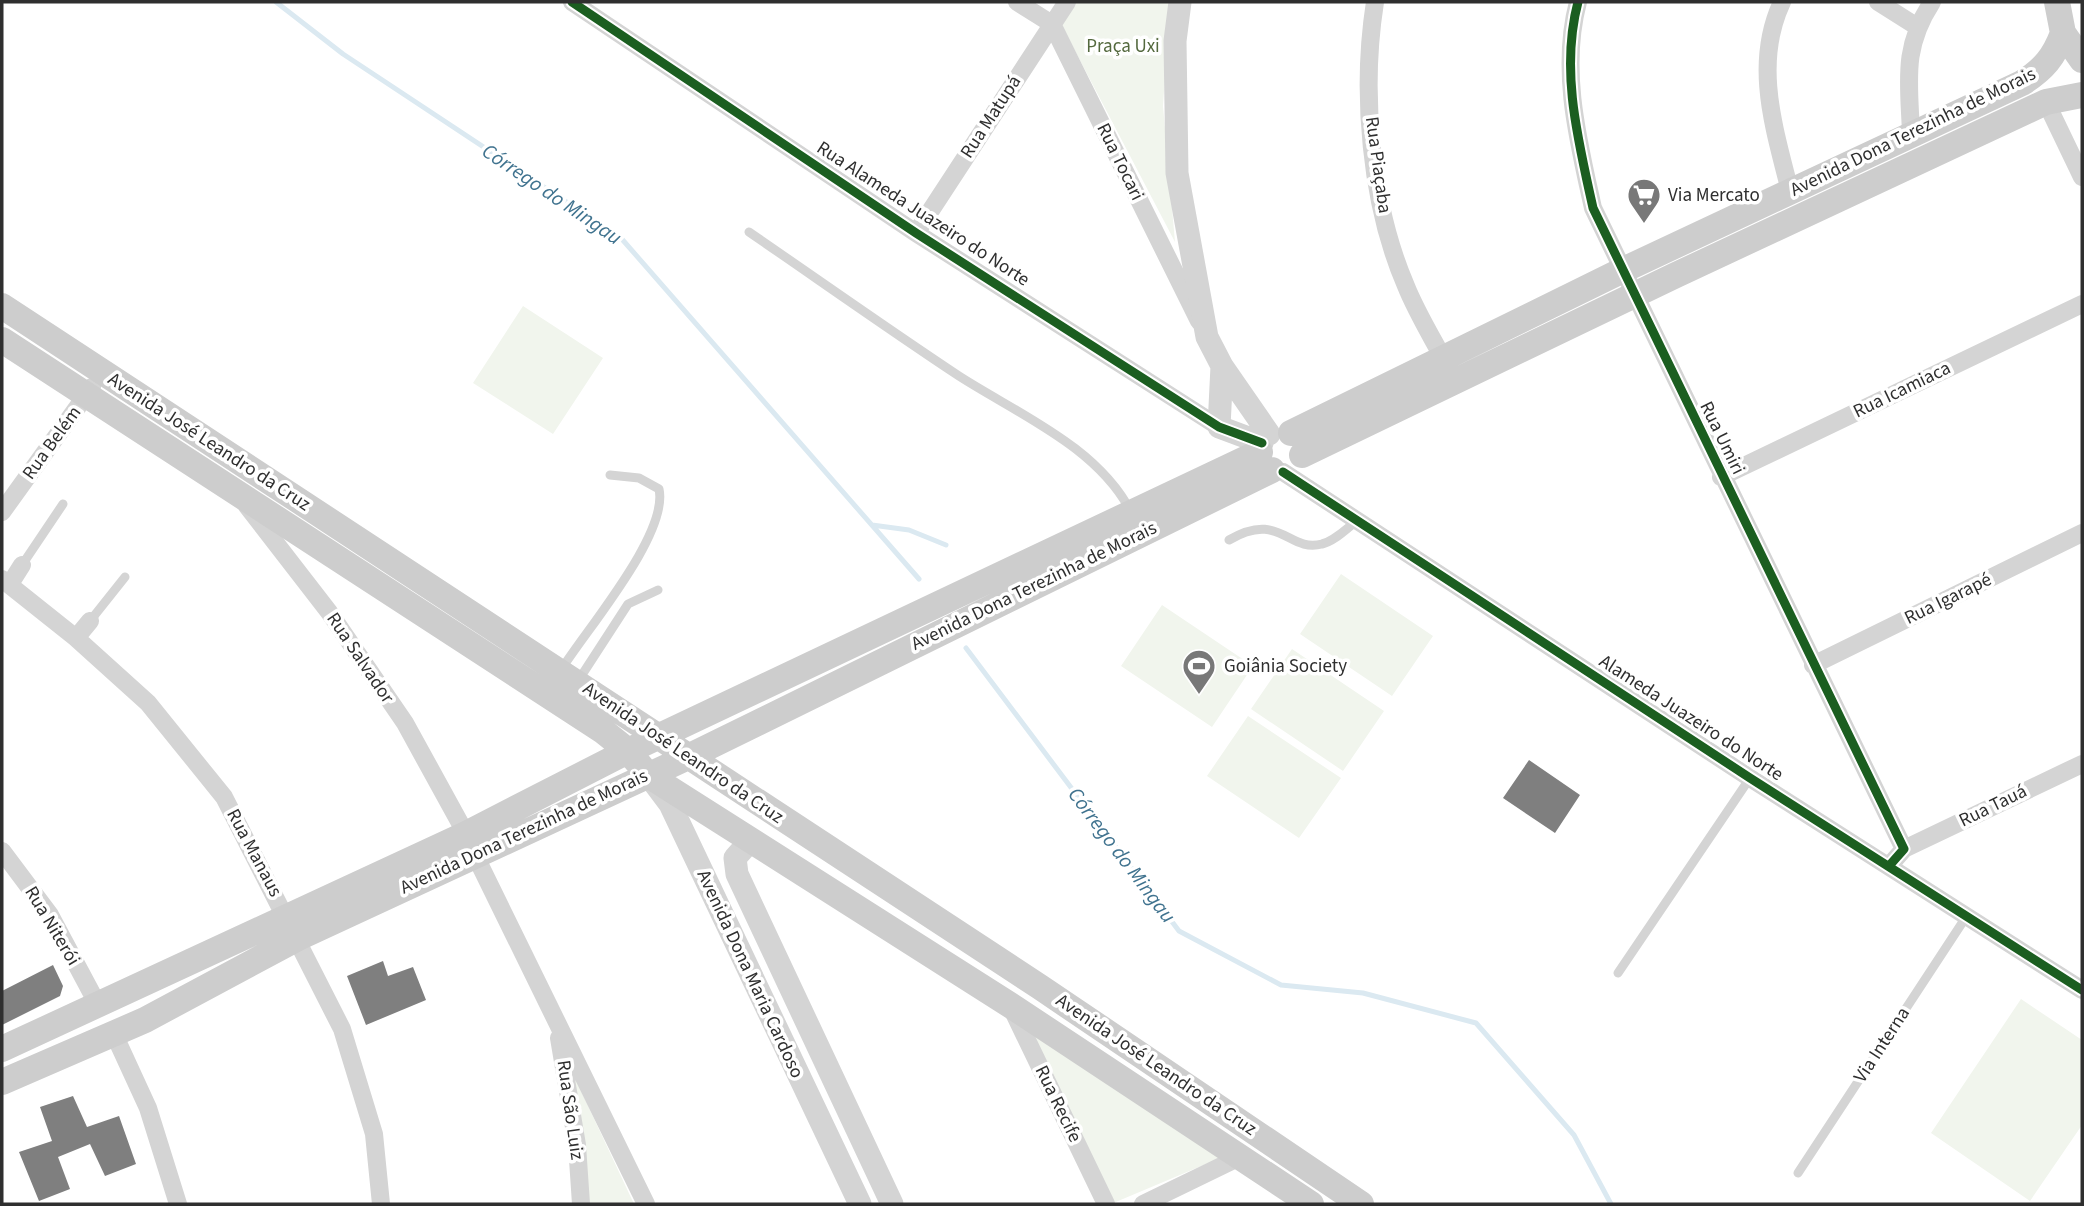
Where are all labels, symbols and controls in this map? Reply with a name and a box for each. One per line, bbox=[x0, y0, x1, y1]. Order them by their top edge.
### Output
park label: Praça Uxi bbox=[1086, 33, 1160, 60]
street label: Avenida Dona Terezinha de Morais bbox=[1786, 61, 2040, 203]
street label: Rua Matupá bbox=[954, 70, 1028, 164]
street label: Rua Piaçaba bbox=[1358, 115, 1398, 215]
street label: Rua Tocari bbox=[1090, 119, 1150, 205]
street label: Rua Alameda Juazeiro do Norte bbox=[811, 135, 1035, 293]
water label: Córrego do Mingau bbox=[476, 136, 628, 252]
supermarket icon: Via Mercato bbox=[1625, 176, 1663, 225]
place label: Via Mercato bbox=[1668, 182, 1760, 209]
street label: Rua Icamiaca bbox=[1849, 355, 1955, 425]
street label: Avenida José Leandro da Cruz bbox=[102, 366, 316, 518]
street label: Rua Umiri bbox=[1693, 397, 1751, 479]
street label: Rua Belém bbox=[16, 401, 88, 485]
street label: Avenida Dona Terezinha de Morais bbox=[907, 515, 1161, 657]
street label: Rua Igarapé bbox=[1900, 566, 1996, 632]
street label: Rua Salvador bbox=[320, 607, 401, 709]
sports icon: Goiânia Society bbox=[1180, 647, 1218, 696]
street label: Alameda Juazeiro do Norte bbox=[1594, 648, 1788, 788]
place label: Goiânia Society bbox=[1224, 653, 1347, 680]
street label: Avenida José Leandro da Cruz bbox=[577, 676, 789, 830]
street label: Avenida Dona Terezinha de Morais bbox=[396, 763, 652, 901]
street label: Rua Tauá bbox=[1954, 778, 2032, 834]
water label: Córrego do Mingau bbox=[1061, 781, 1183, 929]
street label: Rua Manaus bbox=[220, 804, 289, 902]
street label: Avenida Dona Maria Cardoso bbox=[690, 865, 810, 1083]
street label: Rua Niterói bbox=[18, 881, 86, 971]
street label: Avenida José Leandro da Cruz bbox=[1050, 988, 1262, 1142]
street label: Via Interna bbox=[1847, 1002, 1917, 1088]
street label: Rua São Luiz bbox=[550, 1058, 590, 1162]
street label: Rua Recife bbox=[1028, 1061, 1088, 1147]

